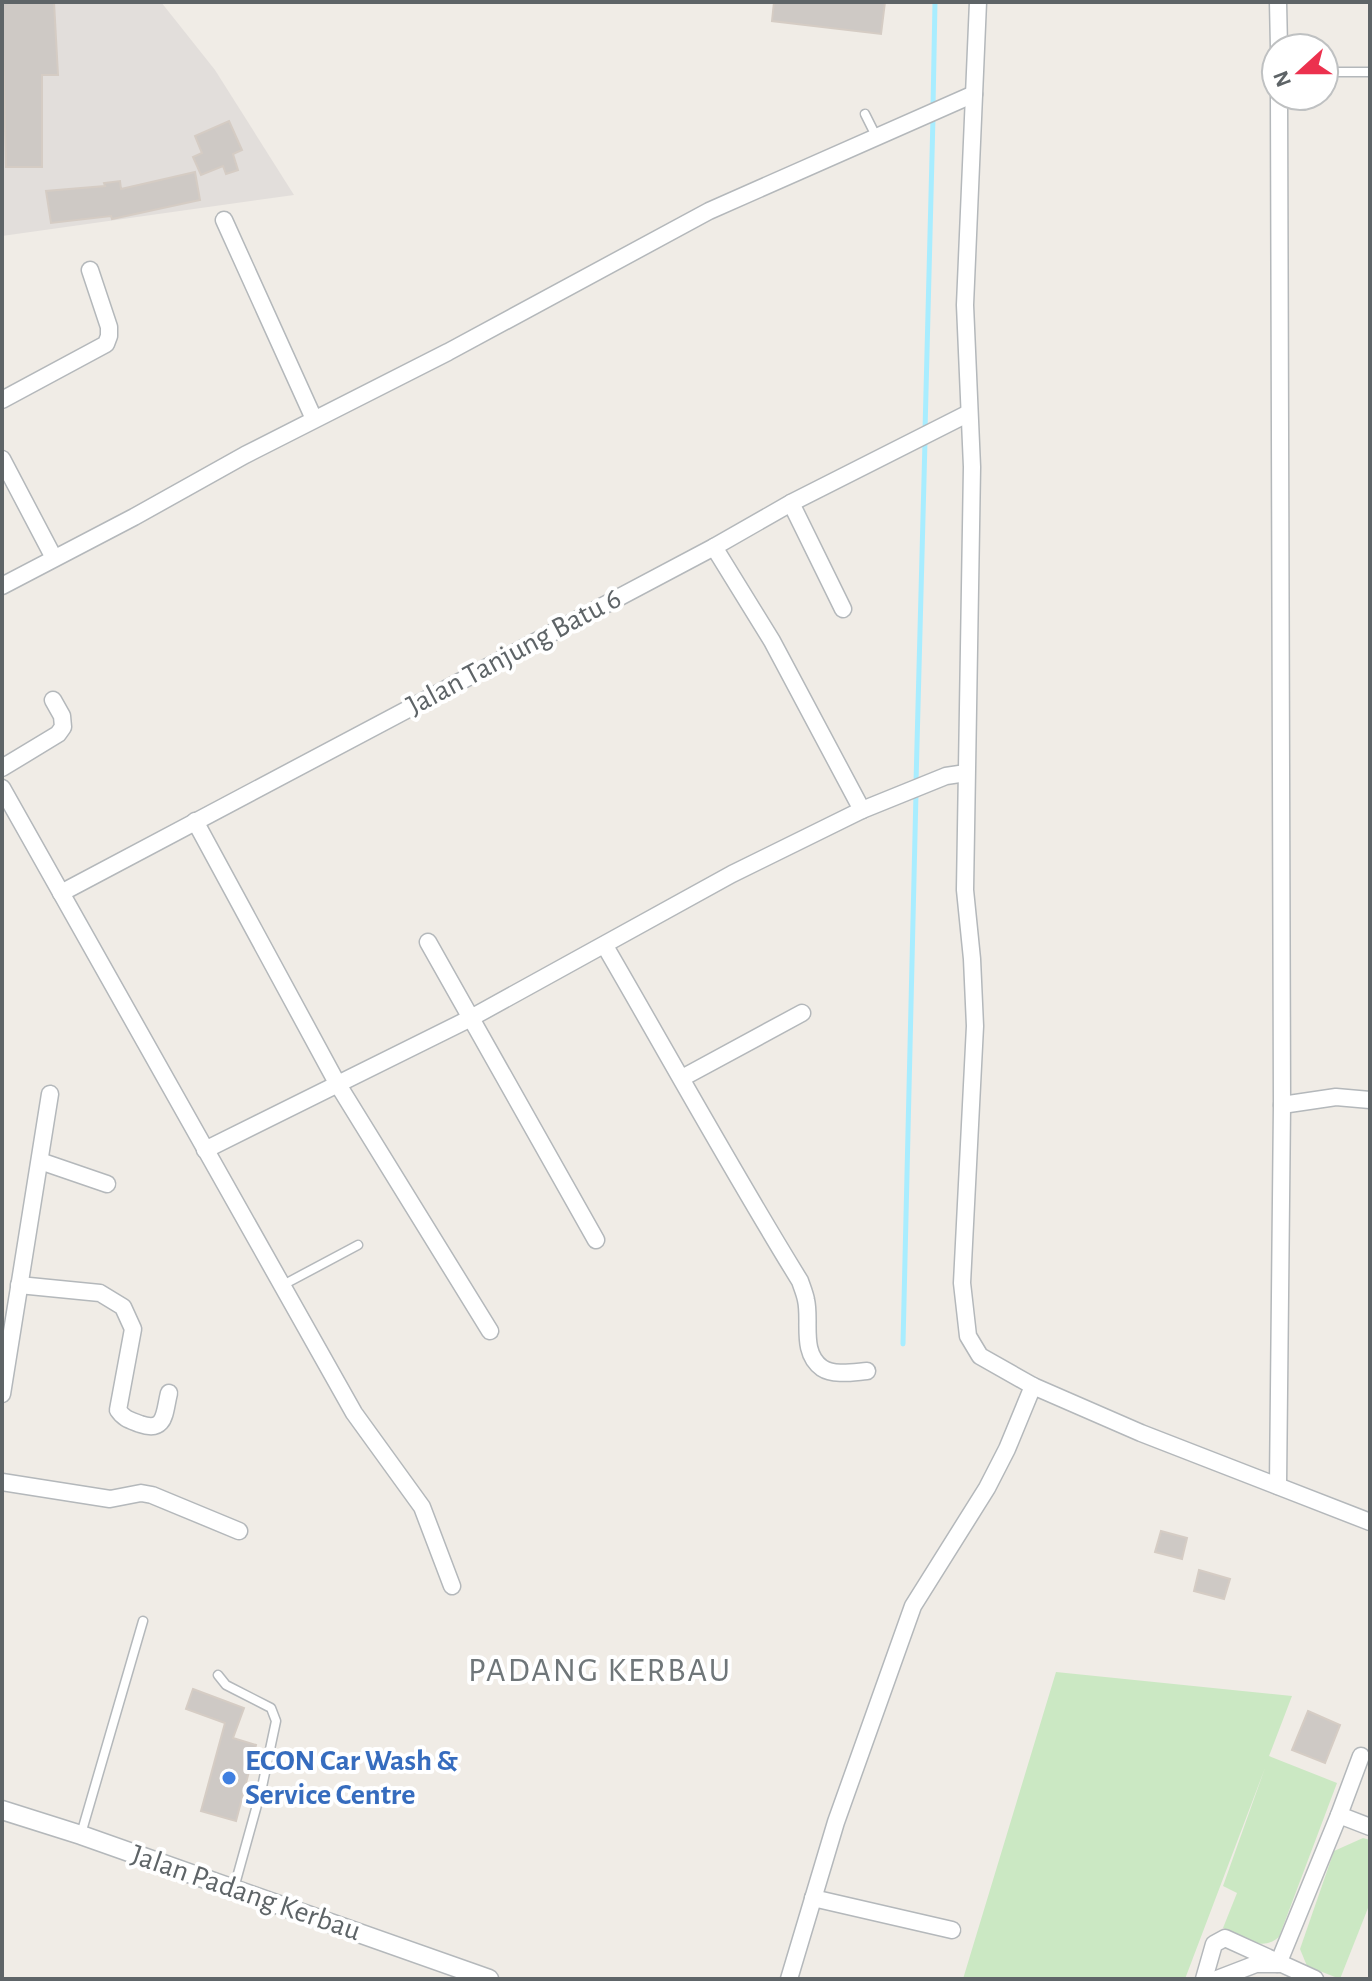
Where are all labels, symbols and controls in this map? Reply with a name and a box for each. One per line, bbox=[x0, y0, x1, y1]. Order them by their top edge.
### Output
north arrow bbox=[1260, 32, 1340, 112]
text: N bbox=[1269, 68, 1295, 90]
street label: Jalan Tanjung Batu 6 bbox=[402, 583, 626, 721]
district label: PADANG KERBAU bbox=[468, 1654, 732, 1688]
place label: ECON Car Wash & Service Centre bbox=[245, 1746, 458, 1810]
marker: ECON Car Wash & Service Centre bbox=[220, 1769, 238, 1787]
street label: Jalan Padang Kerbau bbox=[127, 1840, 365, 1946]

